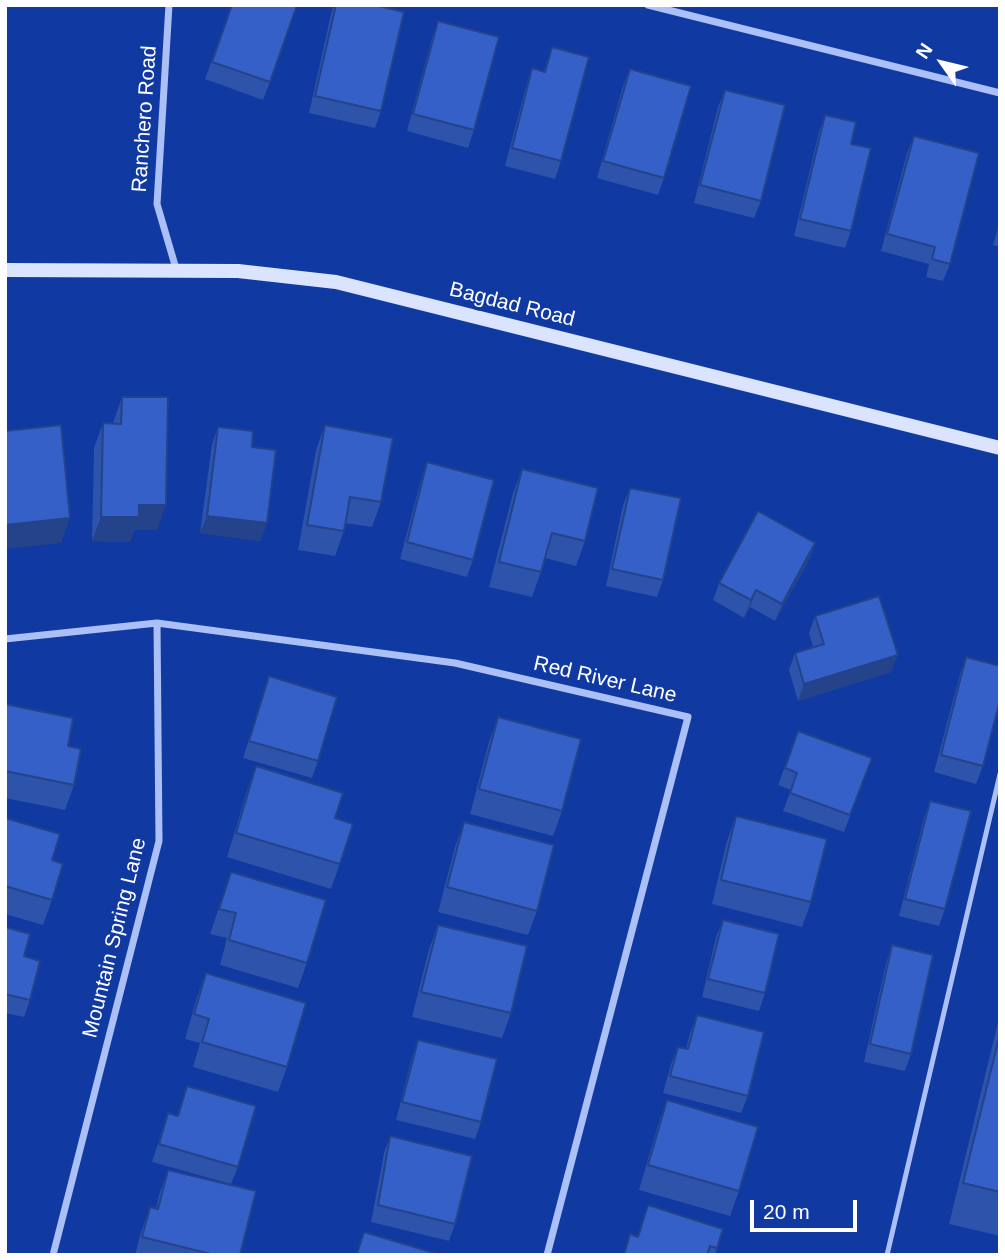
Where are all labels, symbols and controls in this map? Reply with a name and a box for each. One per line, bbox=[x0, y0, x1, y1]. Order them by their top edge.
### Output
north arrow bbox=[907, 28, 977, 98]
text: N bbox=[912, 39, 937, 63]
street label: Ranchero Road bbox=[127, 45, 163, 193]
street label: Bagdad Road bbox=[447, 277, 577, 333]
street label: Red River Lane bbox=[531, 651, 679, 709]
street label: Mountain Spring Lane bbox=[78, 835, 152, 1041]
scale bar bbox=[753, 1186, 860, 1230]
text: 20 m bbox=[763, 1200, 810, 1223]

